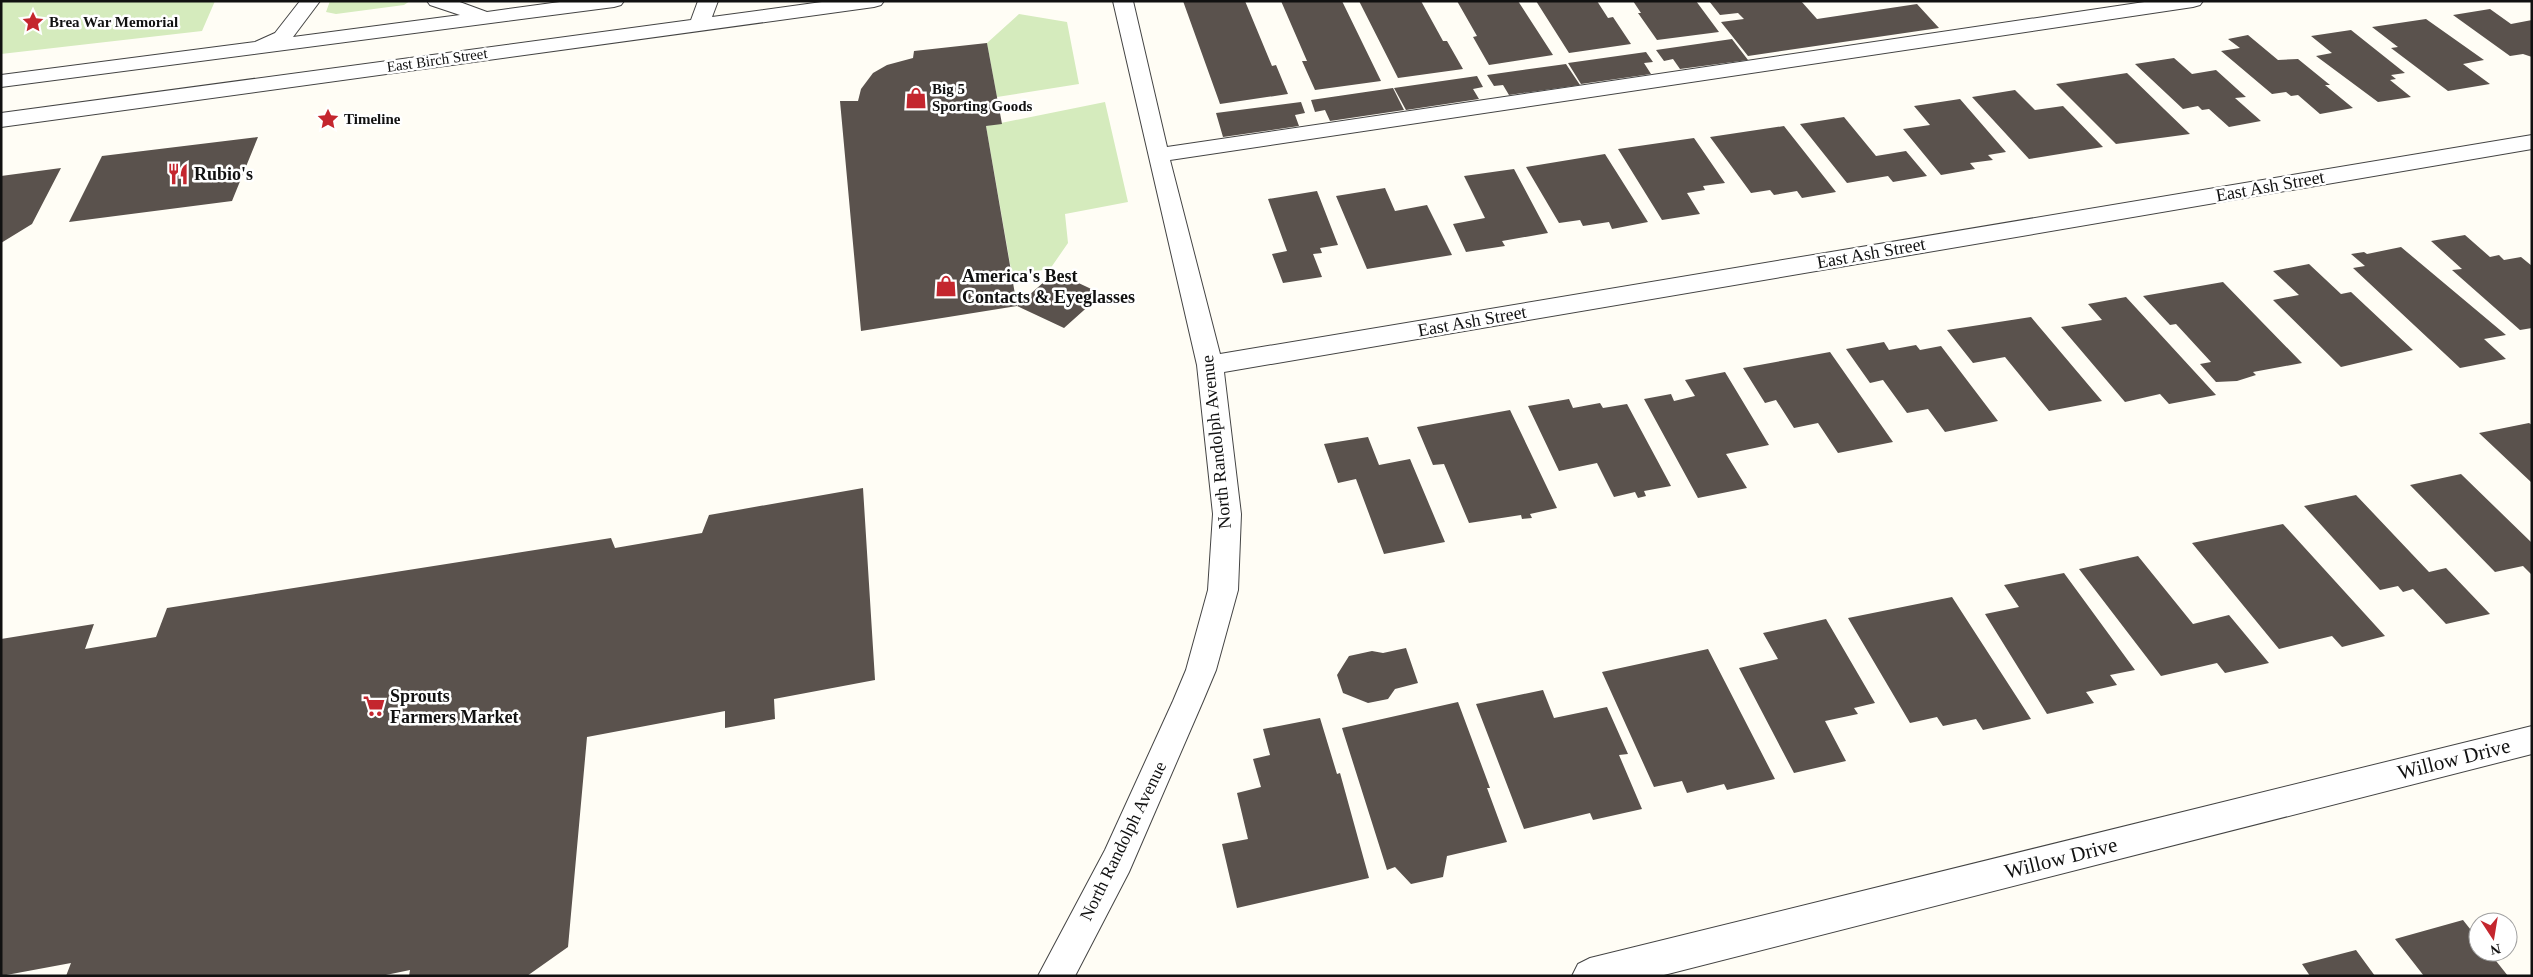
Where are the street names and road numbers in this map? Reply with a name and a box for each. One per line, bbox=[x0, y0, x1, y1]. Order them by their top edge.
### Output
street label: East Birch Street bbox=[386, 45, 489, 75]
street label: East Ash Street bbox=[2214, 167, 2326, 205]
street label: East Ash Street bbox=[1815, 234, 1927, 272]
street label: East Ash Street bbox=[1416, 302, 1528, 340]
street label: North Randolph Avenue bbox=[1197, 354, 1235, 530]
street label: Willow Drive bbox=[2395, 733, 2513, 785]
street label: North Randolph Avenue bbox=[1076, 758, 1170, 924]
street label: Willow Drive bbox=[2002, 832, 2120, 884]

